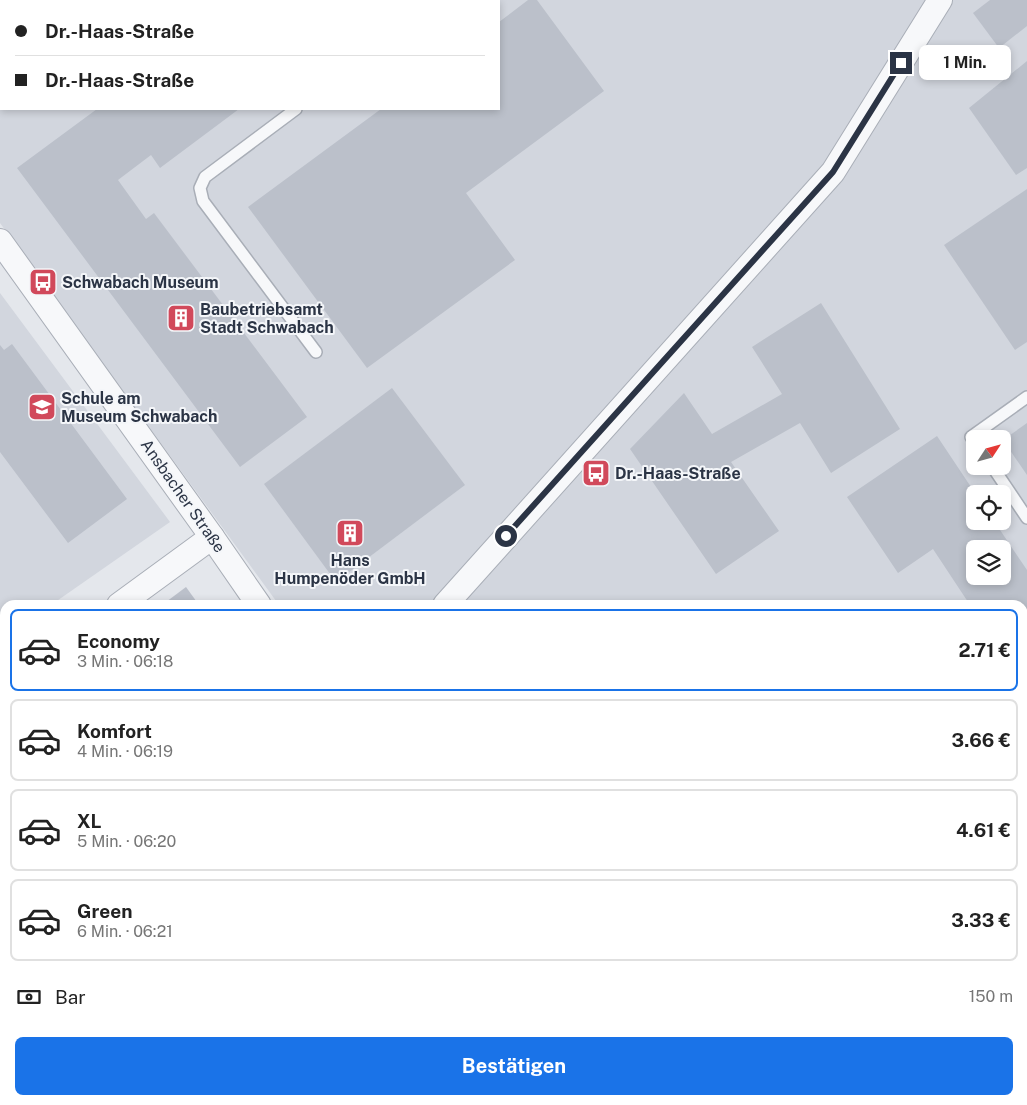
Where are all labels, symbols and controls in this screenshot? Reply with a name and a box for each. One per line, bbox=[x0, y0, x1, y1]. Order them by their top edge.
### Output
text: Dr.-Haas-Straße bbox=[45, 20, 194, 42]
callout: 1 Min. bbox=[918, 46, 1011, 80]
route end bbox=[890, 52, 912, 74]
text: 1 Min. bbox=[943, 53, 987, 72]
text: Dr.-Haas-Straße bbox=[45, 69, 194, 91]
bus stop icon: Schwabach Museum bbox=[28, 267, 58, 297]
place label: Schwabach Museum bbox=[62, 273, 219, 292]
place label: Baubetriebsamt Stadt Schwabach bbox=[200, 300, 334, 337]
building icon: Baubetriebsamt Stadt Schwabach bbox=[166, 303, 196, 333]
place label: Schule am Museum Schwabach bbox=[61, 389, 218, 426]
school or university icon: Schule am Museum Schwabach bbox=[27, 392, 57, 422]
north arrow bbox=[966, 430, 1011, 475]
map controls bbox=[966, 430, 1011, 585]
street label: Ansbacher Straße bbox=[137, 436, 229, 556]
bus stop icon: Dr.-Haas-Straße bbox=[581, 458, 611, 488]
place label: Dr.-Haas-Straße bbox=[615, 464, 741, 483]
button: locate bbox=[966, 485, 1011, 530]
building icon: Hans Humpenöder GmbH bbox=[335, 518, 365, 548]
route start bbox=[495, 525, 517, 547]
button: layers bbox=[966, 540, 1011, 585]
place label: Hans Humpenöder GmbH bbox=[274, 551, 426, 588]
icon: car bbox=[17, 628, 62, 673]
text: Economy bbox=[77, 630, 160, 652]
text: 2.71 € bbox=[959, 639, 1011, 661]
text: 3 Min. · 06:18 bbox=[77, 652, 173, 671]
icon: car bbox=[17, 718, 62, 763]
text: Komfort bbox=[77, 720, 152, 742]
text: 3.66 € bbox=[952, 729, 1011, 751]
text: 4 Min. · 06:19 bbox=[77, 742, 173, 761]
icon: car bbox=[17, 808, 62, 853]
text: XL bbox=[77, 810, 102, 832]
text: 4.61 € bbox=[956, 819, 1011, 841]
text: 5 Min. · 06:20 bbox=[77, 832, 176, 851]
icon: car bbox=[17, 898, 62, 943]
text: Green bbox=[77, 900, 132, 922]
text: 3.33 € bbox=[951, 909, 1011, 931]
text: 6 Min. · 06:21 bbox=[77, 922, 173, 941]
icon: cash bbox=[15, 983, 43, 1011]
text: Bar bbox=[55, 986, 86, 1008]
text: 150 m bbox=[969, 987, 1013, 1006]
button: Bestätigen bbox=[15, 1037, 1013, 1095]

